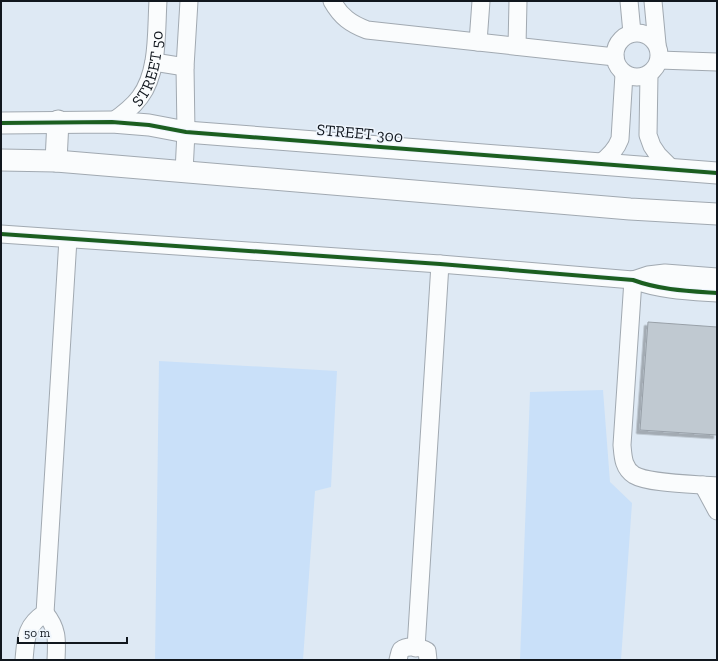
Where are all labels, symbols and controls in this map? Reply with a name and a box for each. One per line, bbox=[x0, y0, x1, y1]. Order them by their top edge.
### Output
street label: STREET 50 bbox=[127, 30, 166, 110]
street label: STREET 300 bbox=[316, 120, 404, 146]
scale bar bbox=[18, 619, 127, 645]
text: 50 m bbox=[24, 626, 51, 640]

